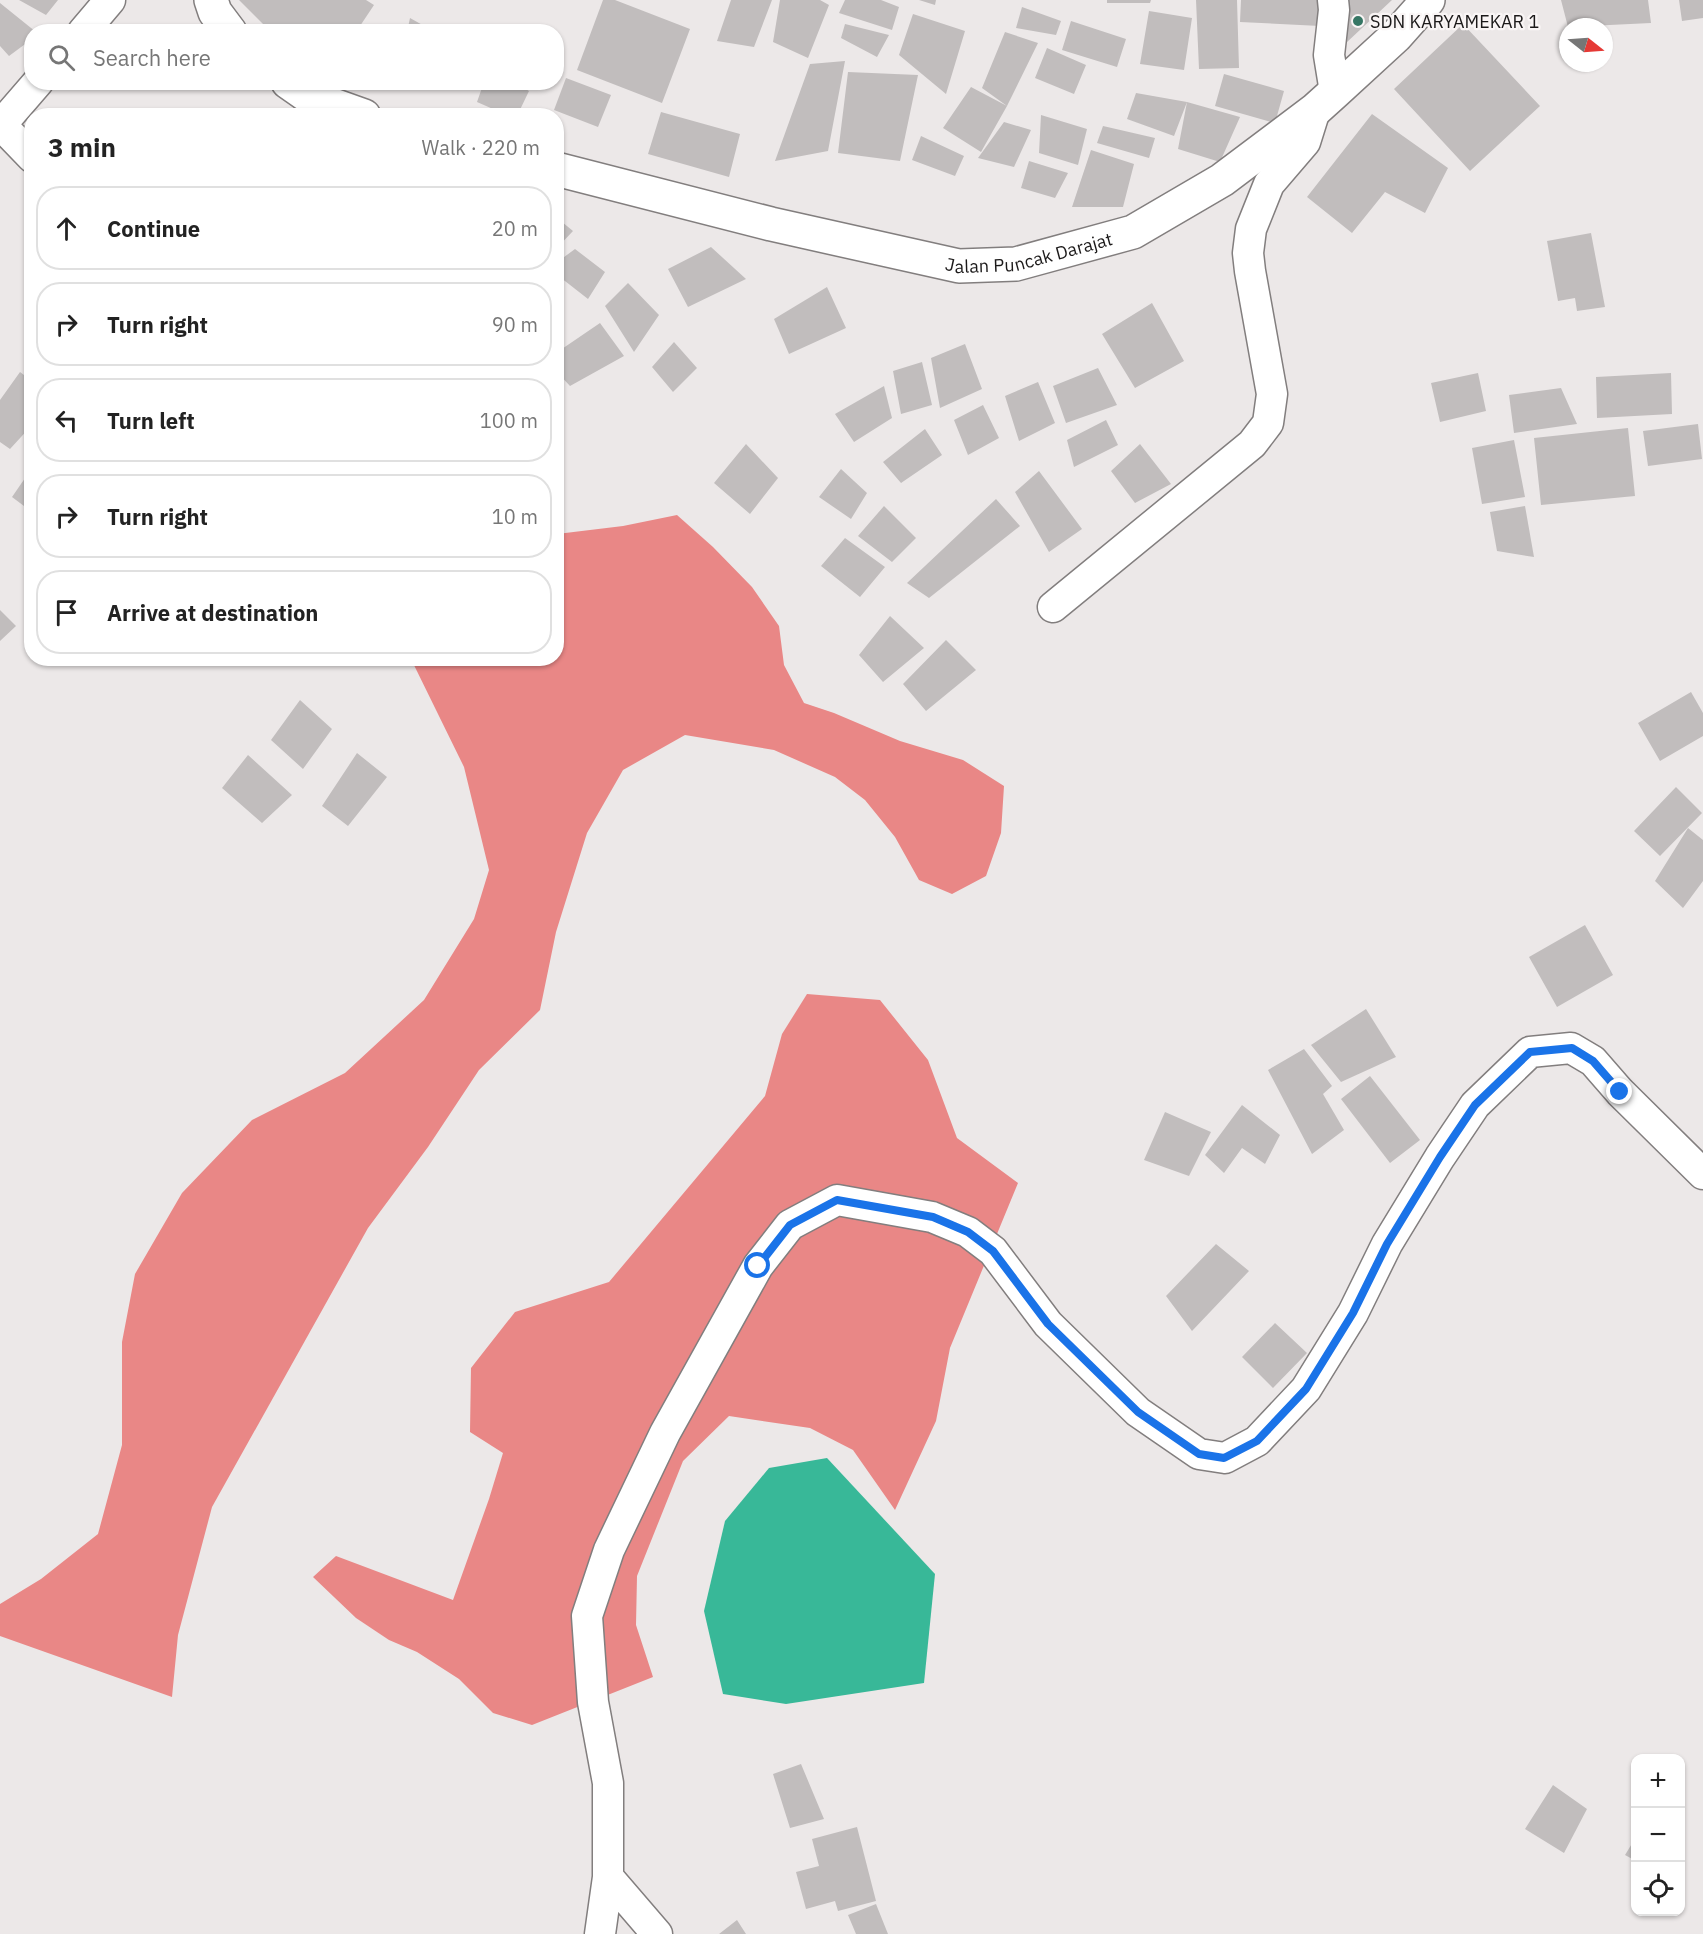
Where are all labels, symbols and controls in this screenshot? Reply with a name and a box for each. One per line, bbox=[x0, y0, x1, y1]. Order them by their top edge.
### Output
place label: SDN KARYAMEKAR 1 bbox=[1370, 10, 1539, 33]
marker: SDN KARYAMEKAR 1 bbox=[1351, 14, 1365, 28]
north arrow bbox=[1559, 18, 1613, 72]
search box bbox=[24, 24, 564, 90]
icon: search bbox=[45, 41, 78, 74]
text: Search here bbox=[93, 43, 211, 72]
text: 3 min bbox=[48, 130, 116, 164]
text: Walk · 220 m bbox=[422, 134, 540, 161]
icon: ahead bbox=[50, 212, 83, 245]
text: Continue bbox=[107, 214, 200, 243]
text: 20 m bbox=[492, 215, 538, 242]
street label: Jalan Puncak Darajat bbox=[943, 227, 1115, 278]
icon: right bbox=[50, 308, 83, 341]
text: Turn right bbox=[107, 310, 208, 339]
text: 90 m bbox=[492, 311, 538, 338]
icon: left bbox=[50, 404, 83, 437]
text: Turn left bbox=[107, 406, 195, 435]
text: 100 m bbox=[480, 407, 538, 434]
icon: right bbox=[50, 500, 83, 533]
text: Turn right bbox=[107, 502, 208, 531]
text: 10 m bbox=[492, 503, 538, 530]
icon: arrive bbox=[50, 596, 83, 629]
text: Arrive at destination bbox=[107, 598, 318, 627]
route end bbox=[1606, 1078, 1632, 1104]
route start bbox=[744, 1252, 770, 1278]
map controls bbox=[1631, 1754, 1685, 1916]
button: + bbox=[1631, 1754, 1685, 1808]
button: − bbox=[1631, 1808, 1685, 1862]
button: locate bbox=[1631, 1862, 1685, 1916]

